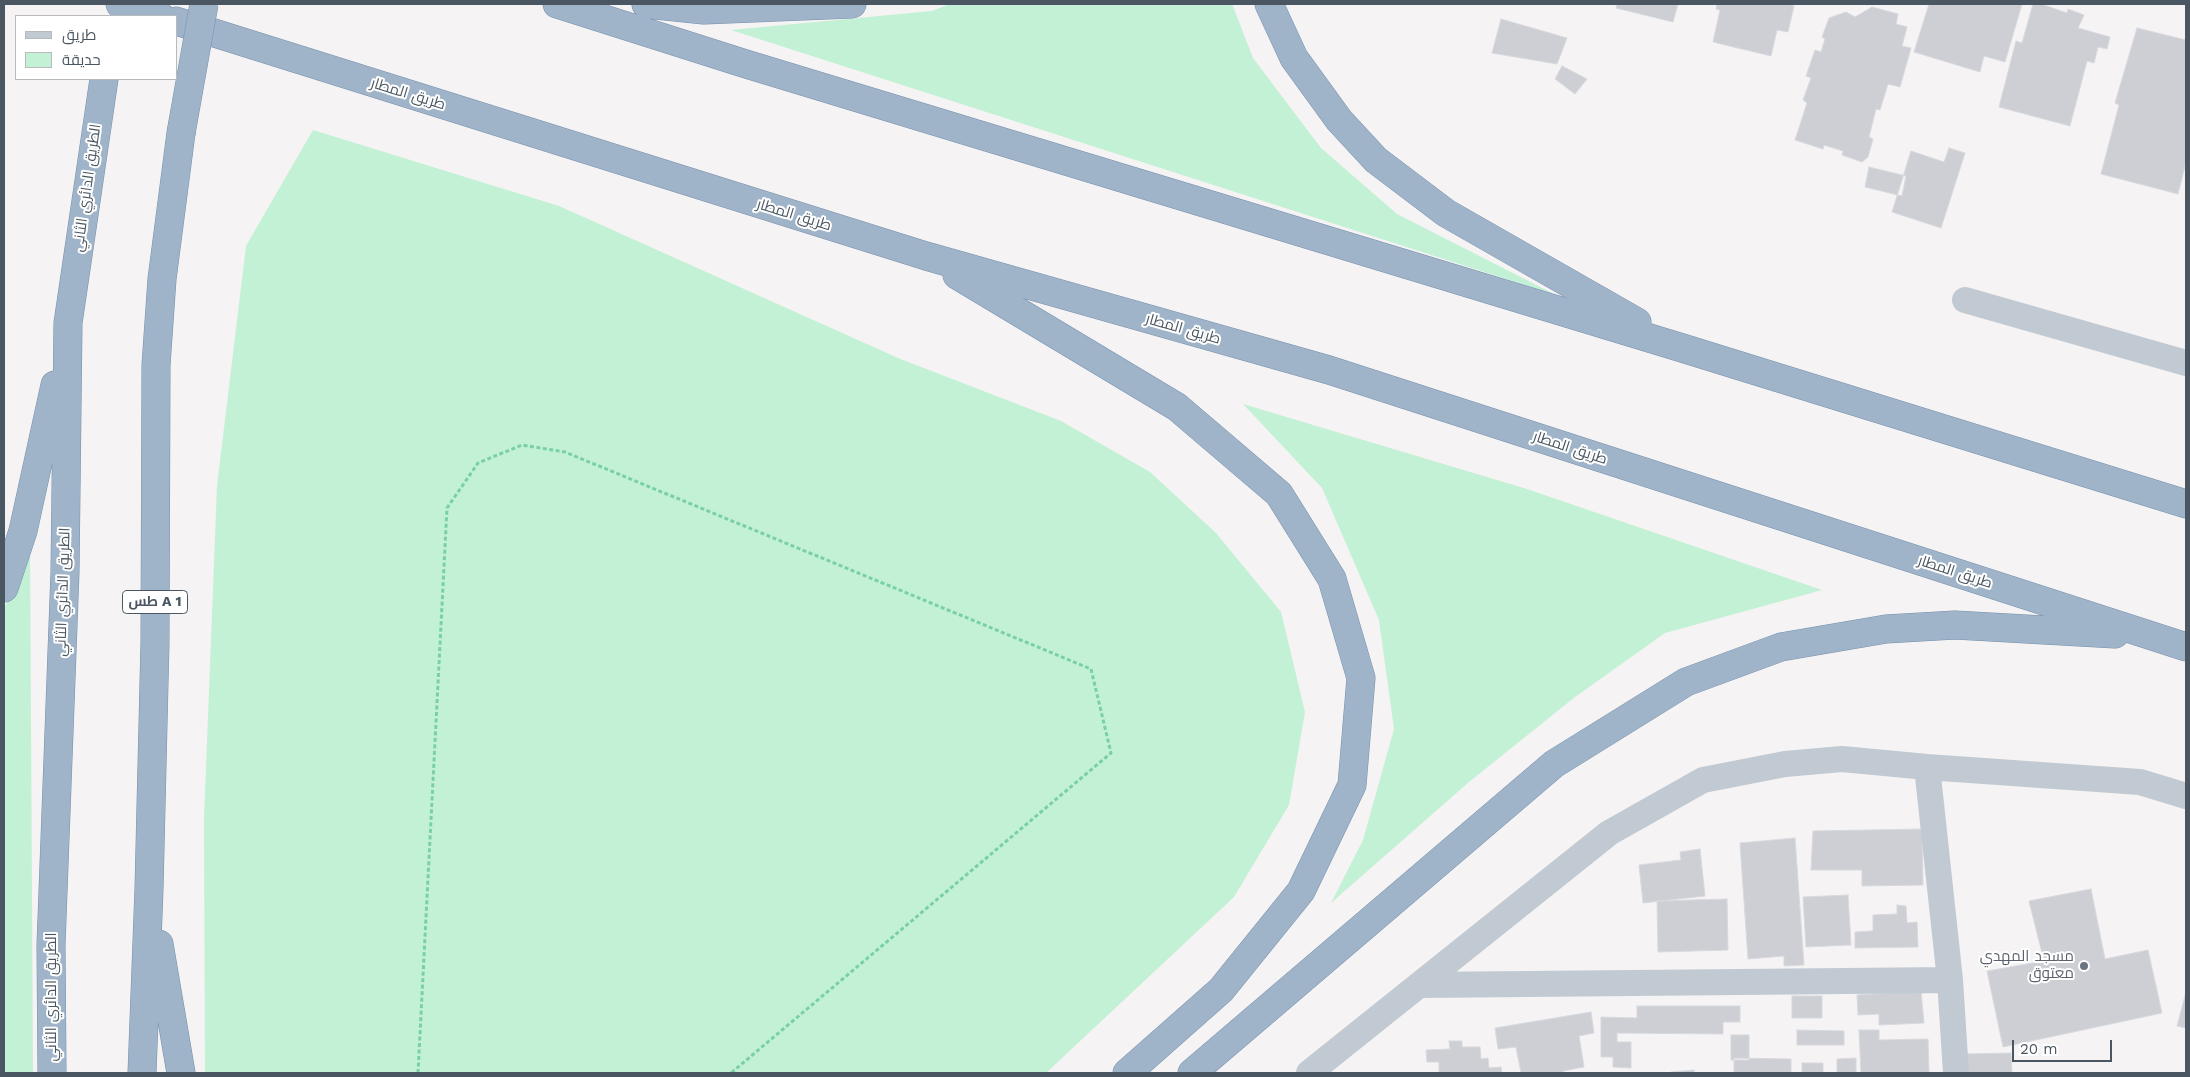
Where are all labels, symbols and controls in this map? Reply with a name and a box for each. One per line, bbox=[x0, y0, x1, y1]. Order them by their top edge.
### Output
legend bbox=[15, 15, 178, 80]
text: طريق bbox=[62, 26, 96, 44]
text: حديقة bbox=[62, 51, 101, 69]
street label: طريق المطار bbox=[368, 74, 448, 114]
street label: الطريق الدائري الثاني bbox=[69, 123, 105, 253]
street label: طريق المطار bbox=[754, 195, 834, 235]
street label: طريق المطار bbox=[1143, 310, 1223, 348]
street label: طريق المطار bbox=[1530, 428, 1610, 468]
street label: الطريق الدائري الثاني bbox=[52, 527, 74, 657]
street label: طريق المطار bbox=[1915, 552, 1995, 592]
road number: طس A 1 bbox=[122, 590, 188, 614]
street label: الطريق الدائري الثاني bbox=[43, 932, 61, 1062]
place label: مسجد المهدي معتوق bbox=[1980, 948, 2074, 983]
marker: مسجد المهدي معتوق bbox=[2078, 960, 2090, 972]
scale bar bbox=[2015, 1030, 2115, 1062]
text: 20 m bbox=[2020, 1040, 2058, 1058]

